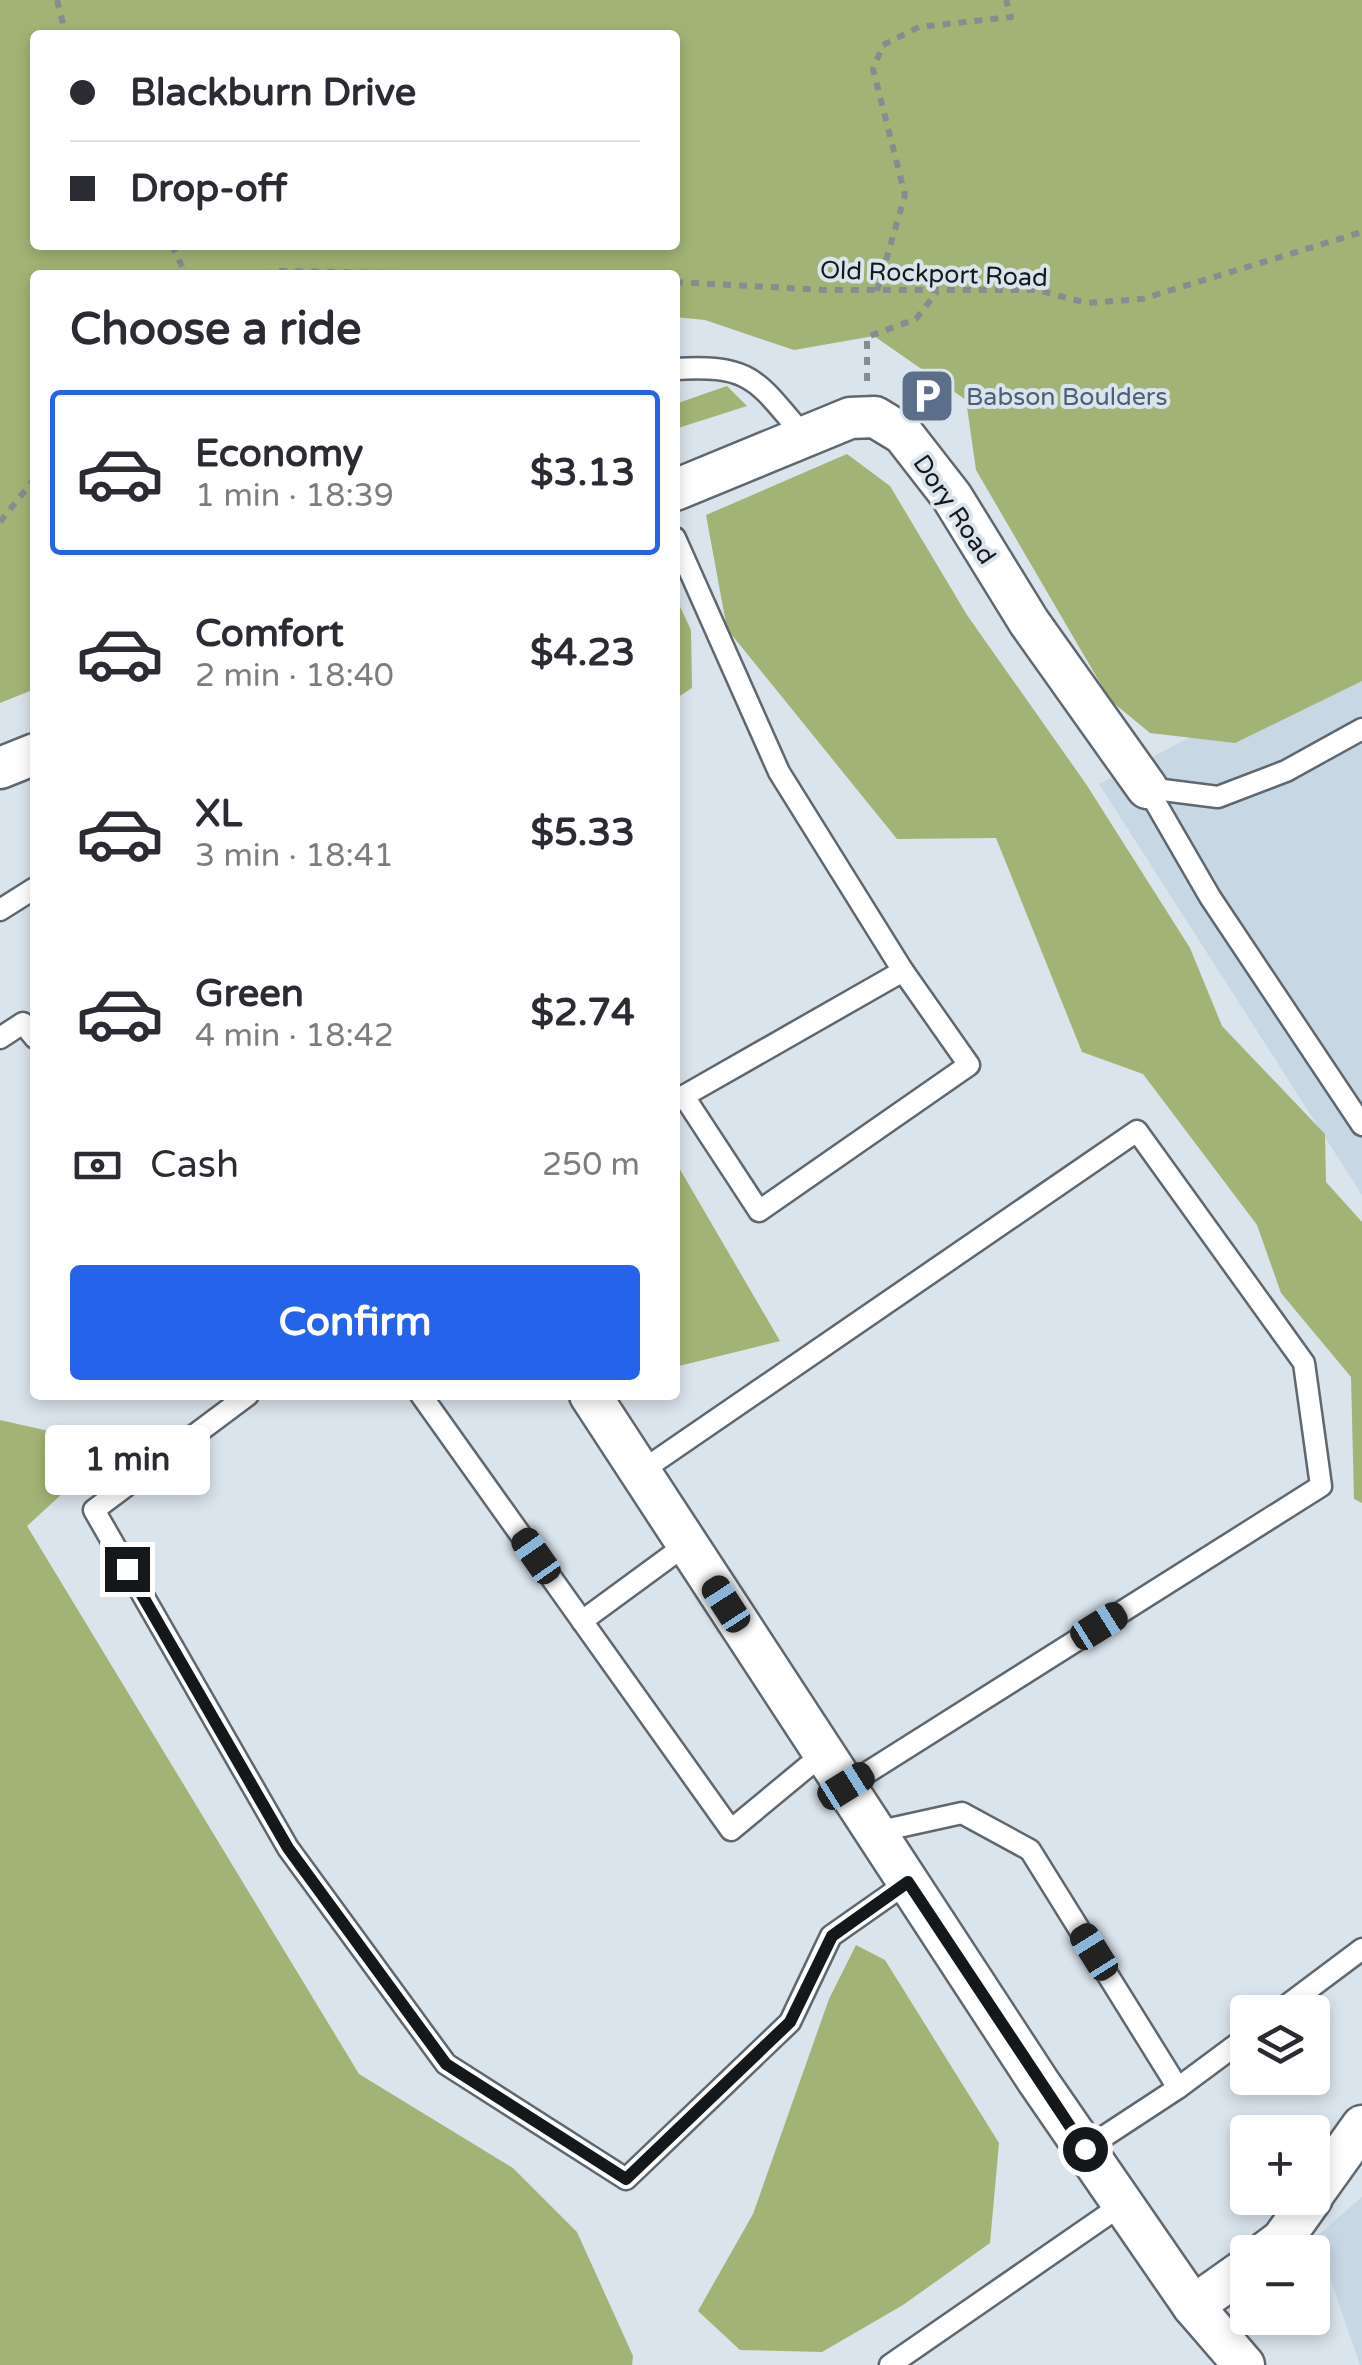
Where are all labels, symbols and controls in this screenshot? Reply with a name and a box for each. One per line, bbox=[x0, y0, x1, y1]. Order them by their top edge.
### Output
text: Blackburn Drive bbox=[130, 70, 416, 116]
text: Drop-off bbox=[130, 166, 287, 212]
street label: Old Rockport Road bbox=[820, 255, 1048, 293]
text: Choose a ride bbox=[70, 303, 361, 357]
parking icon: Babson Boulders bbox=[897, 366, 957, 426]
place label: Babson Boulders bbox=[966, 382, 1167, 412]
icon: car bbox=[75, 428, 165, 518]
text: Economy bbox=[195, 431, 363, 477]
street label: Dory Road bbox=[907, 449, 1002, 570]
text: $3.13 bbox=[530, 450, 635, 496]
text: 1 min · 18:39 bbox=[195, 477, 394, 515]
icon: car bbox=[75, 608, 165, 698]
text: Comfort bbox=[195, 611, 344, 657]
text: $4.23 bbox=[530, 630, 635, 676]
text: 2 min · 18:40 bbox=[195, 657, 394, 695]
icon: car bbox=[75, 788, 165, 878]
text: XL bbox=[195, 791, 242, 837]
text: $5.33 bbox=[530, 810, 635, 856]
text: 3 min · 18:41 bbox=[195, 837, 394, 875]
icon: car bbox=[75, 968, 165, 1058]
text: Green bbox=[195, 971, 304, 1017]
text: $2.74 bbox=[530, 990, 635, 1036]
text: 4 min · 18:42 bbox=[195, 1017, 394, 1055]
icon: cash bbox=[70, 1138, 125, 1193]
text: Cash bbox=[150, 1142, 239, 1188]
text: 250 m bbox=[542, 1146, 640, 1184]
button: Confirm bbox=[70, 1265, 640, 1380]
callout: 1 min bbox=[44, 1424, 210, 1494]
text: 1 min bbox=[85, 1441, 170, 1479]
car bbox=[507, 1523, 565, 1589]
route end bbox=[105, 1547, 150, 1592]
car bbox=[697, 1571, 755, 1637]
car bbox=[1066, 1597, 1132, 1655]
car bbox=[813, 1757, 879, 1815]
car bbox=[1065, 1919, 1123, 1985]
map controls bbox=[1230, 1995, 1330, 2335]
button: layers bbox=[1230, 1995, 1330, 2095]
button: + bbox=[1230, 2115, 1330, 2215]
route start bbox=[1063, 2127, 1108, 2172]
button: − bbox=[1230, 2235, 1330, 2335]

